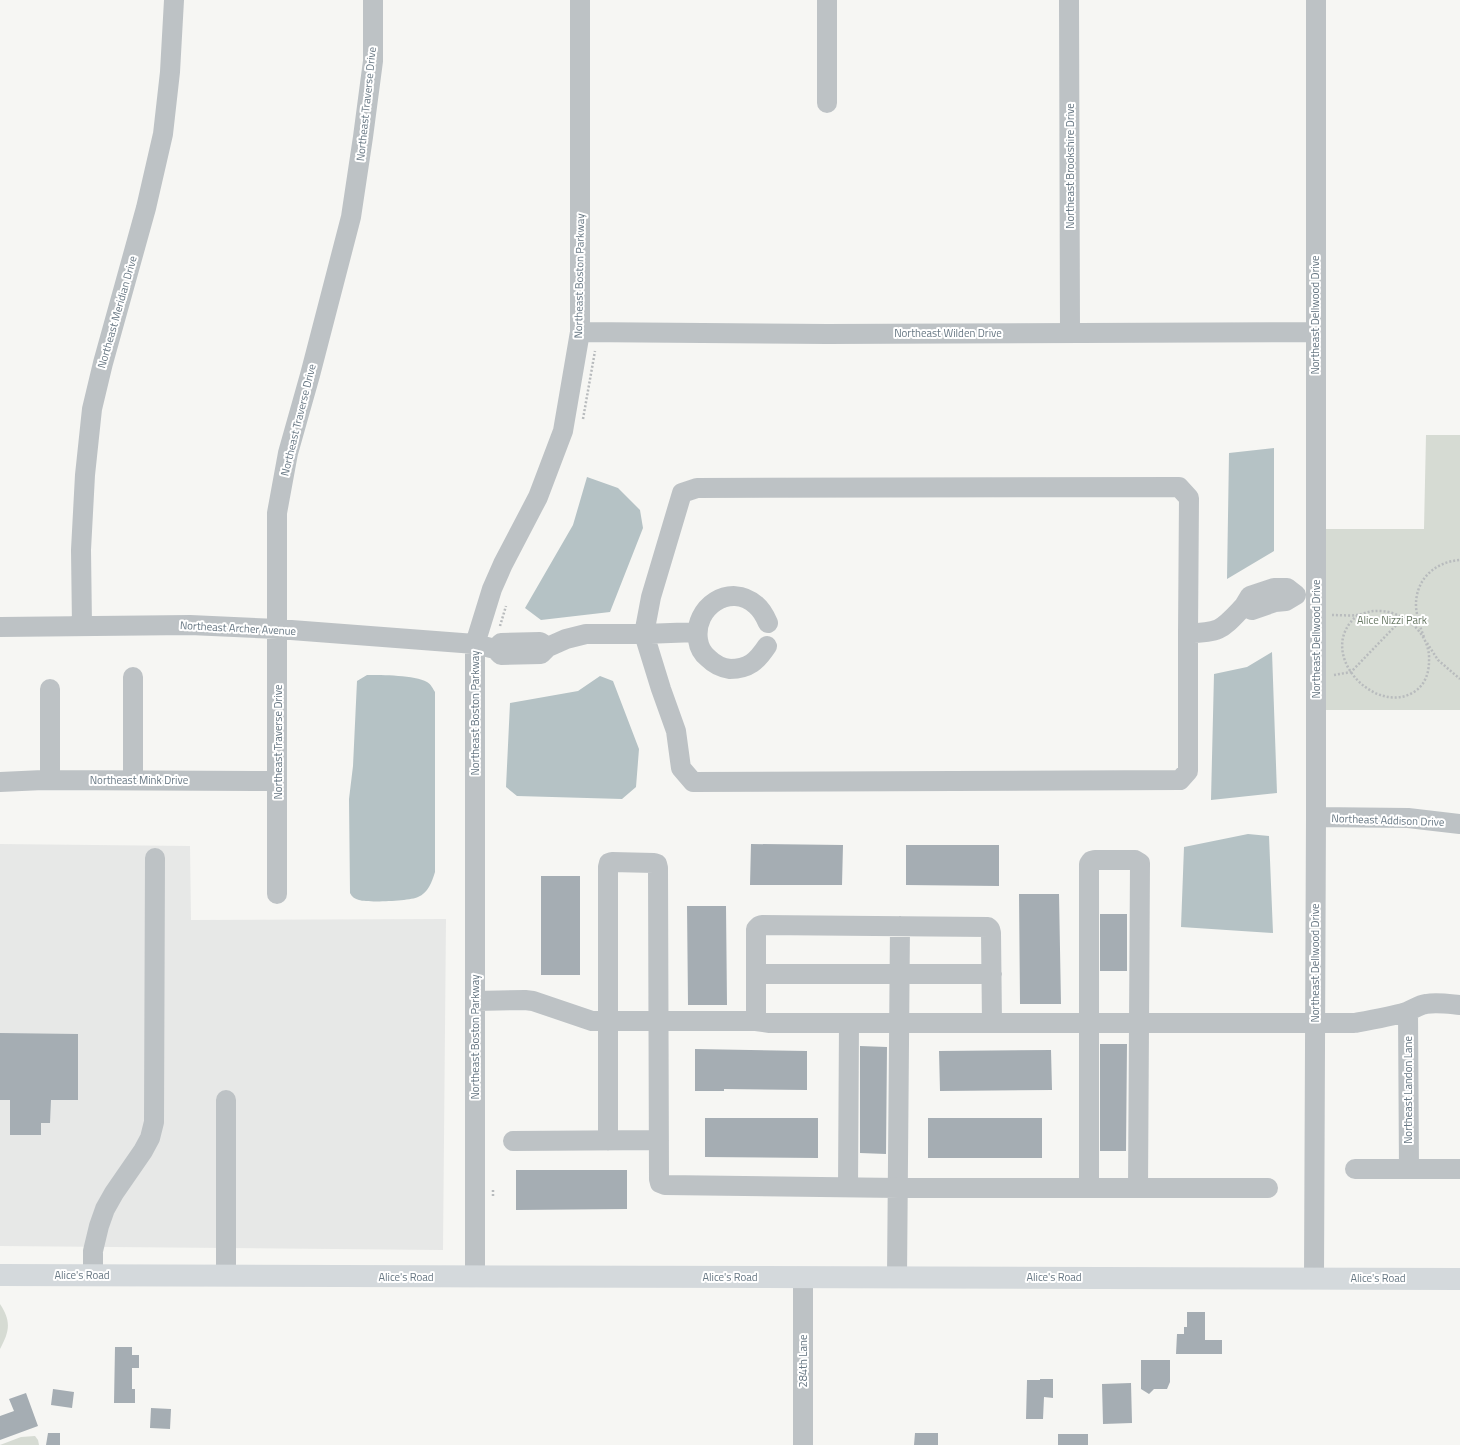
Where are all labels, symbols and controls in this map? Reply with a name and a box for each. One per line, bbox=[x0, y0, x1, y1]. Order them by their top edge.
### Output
street label: Northeast Traverse Drive bbox=[352, 46, 380, 162]
street label: Northeast Brookshire Drive bbox=[1062, 103, 1078, 229]
street label: Northeast Boston Parkway bbox=[570, 213, 588, 339]
street label: Northeast Meridian Drive bbox=[93, 253, 141, 370]
street label: Northeast Dellwood Drive bbox=[1307, 255, 1323, 375]
street label: Northeast Wilden Drive bbox=[894, 325, 1002, 341]
street label: Northeast Traverse Drive bbox=[276, 362, 320, 478]
street label: Northeast Dellwood Drive bbox=[1308, 579, 1324, 699]
park label: Alice Nizzi Park bbox=[1357, 612, 1428, 628]
street label: Northeast Archer Avenue bbox=[179, 617, 297, 639]
street label: Northeast Boston Parkway bbox=[467, 650, 483, 776]
street label: Northeast Traverse Drive bbox=[270, 684, 286, 800]
street label: Northeast Mink Drive bbox=[90, 772, 189, 788]
street label: Northeast Addison Drive bbox=[1331, 810, 1445, 830]
street label: Northeast Dellwood Drive bbox=[1307, 903, 1323, 1023]
street label: Northeast Boston Parkway bbox=[467, 974, 483, 1100]
street label: Northeast Landon Lane bbox=[1400, 1036, 1416, 1144]
street label: Alice's Road bbox=[54, 1267, 110, 1283]
street label: Alice's Road bbox=[378, 1269, 434, 1285]
street label: Alice's Road bbox=[702, 1269, 758, 1285]
street label: Alice's Road bbox=[1026, 1269, 1082, 1285]
street label: Alice's Road bbox=[1350, 1270, 1406, 1286]
street label: 284th Lane bbox=[795, 1334, 811, 1387]

